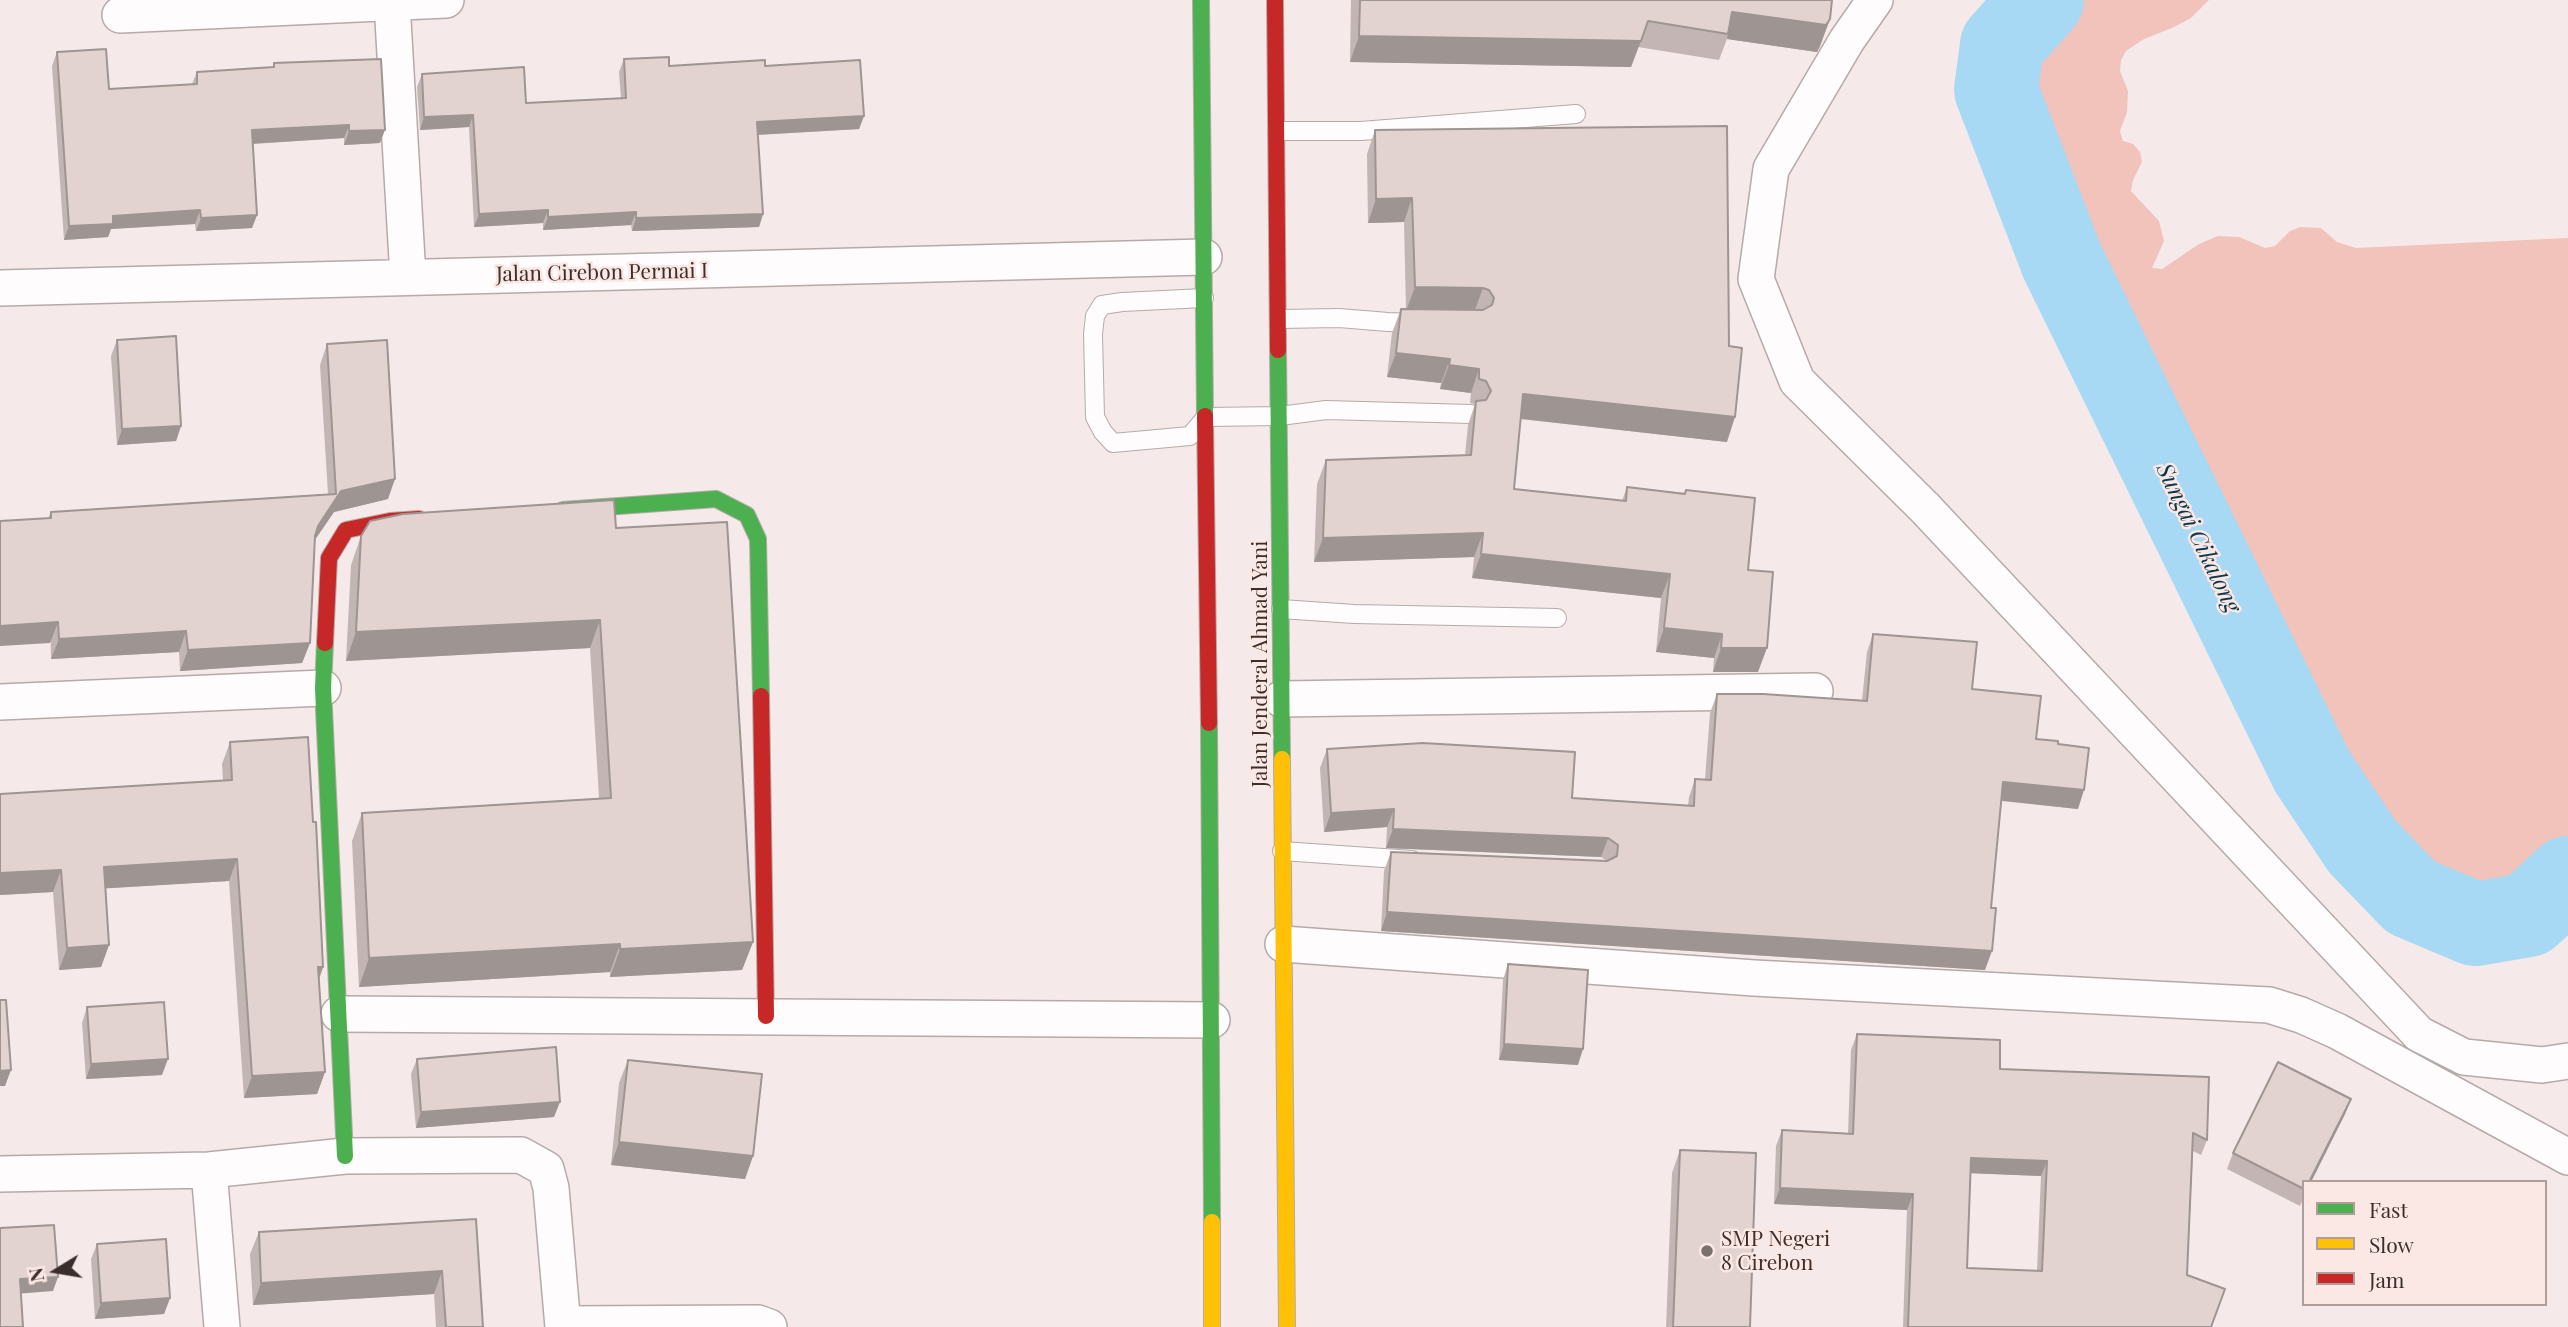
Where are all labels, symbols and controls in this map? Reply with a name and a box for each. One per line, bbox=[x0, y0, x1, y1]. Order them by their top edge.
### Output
street label: Jalan Cirebon Permai I bbox=[496, 259, 708, 287]
water label: Sungai Cikalong bbox=[2150, 459, 2246, 617]
street label: Jalan Jenderal Ahmad Yani bbox=[1247, 541, 1273, 787]
legend bbox=[2302, 1180, 2547, 1306]
text: Fast bbox=[2369, 1195, 2408, 1223]
place label: SMP Negeri 8 Cirebon bbox=[1721, 1226, 1830, 1276]
text: Slow bbox=[2369, 1230, 2414, 1258]
north arrow bbox=[21, 1236, 91, 1306]
marker: SMP Negeri 8 Cirebon bbox=[1699, 1243, 1715, 1259]
text: Jam bbox=[2369, 1265, 2405, 1293]
text: N bbox=[21, 1266, 49, 1284]

